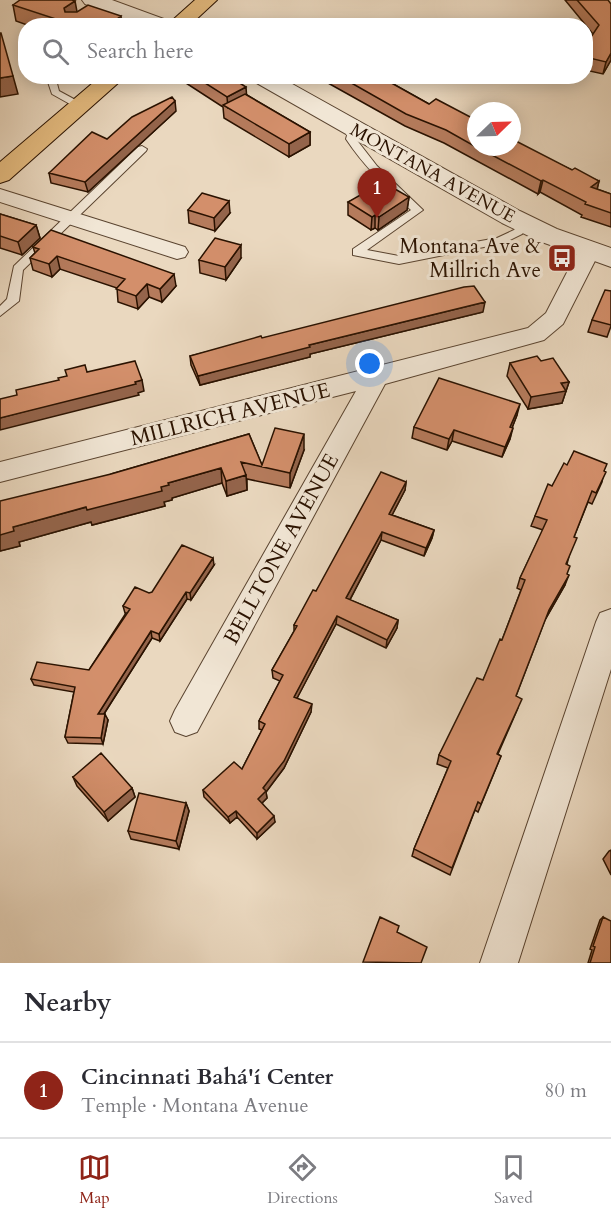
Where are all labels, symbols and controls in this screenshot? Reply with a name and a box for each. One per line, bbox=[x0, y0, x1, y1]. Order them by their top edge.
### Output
search box bbox=[18, 18, 593, 84]
icon: search bbox=[39, 35, 72, 68]
text: Search here bbox=[87, 36, 194, 66]
north arrow bbox=[467, 102, 521, 156]
street label: MONTANA AVENUE bbox=[346, 118, 520, 229]
pin: 1 bbox=[358, 168, 397, 218]
place label: Montana Ave & Millrich Ave bbox=[399, 232, 541, 285]
bus stop icon: Montana Ave & Millrich Ave bbox=[546, 242, 578, 274]
your location bbox=[355, 349, 384, 378]
street label: MILLRICH AVENUE bbox=[127, 376, 333, 453]
street label: BELLTONE AVENUE bbox=[217, 449, 346, 650]
text: Nearby bbox=[24, 985, 112, 1020]
text: Cincinnati Bahá'í Center bbox=[81, 1062, 333, 1092]
text: 1 bbox=[38, 1077, 49, 1104]
text: 80 m bbox=[544, 1077, 587, 1104]
text: Temple · Montana Avenue bbox=[81, 1092, 309, 1119]
tab: Map bbox=[78, 1151, 111, 1209]
tab: Directions bbox=[267, 1151, 338, 1209]
tab: Saved bbox=[494, 1151, 533, 1209]

